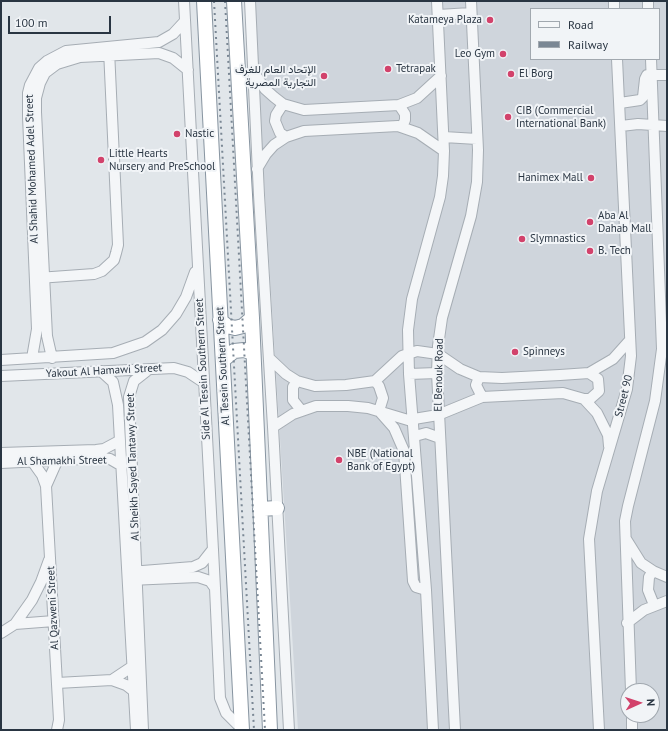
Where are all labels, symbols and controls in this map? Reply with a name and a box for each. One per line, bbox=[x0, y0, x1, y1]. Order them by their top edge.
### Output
scale bar bbox=[10, 8, 113, 34]
legend bbox=[530, 8, 660, 60]
place label: Katameya Plaza bbox=[408, 13, 482, 27]
text: 100 m bbox=[15, 15, 48, 30]
marker: Katameya Plaza bbox=[485, 15, 495, 25]
text: Road bbox=[568, 17, 593, 32]
text: Railway bbox=[568, 37, 608, 52]
place label: Leo Gym bbox=[455, 47, 495, 61]
marker: Leo Gym bbox=[498, 49, 508, 59]
place label: Tetrapak bbox=[396, 62, 436, 76]
place label: الإتحاد العام للغرف التجارية المصرية bbox=[235, 63, 316, 89]
marker: Tetrapak bbox=[383, 64, 393, 74]
place label: El Borg bbox=[519, 67, 553, 81]
marker: El Borg bbox=[506, 69, 516, 79]
marker: الإتحاد العام للغرف التجارية المصرية bbox=[319, 71, 329, 81]
street label: Al Shahid Mohamed Adel Street bbox=[23, 94, 41, 244]
place label: CIB (Commercial International Bank) bbox=[516, 104, 606, 130]
marker: CIB (Commercial International Bank) bbox=[503, 112, 513, 122]
place label: Nastic bbox=[185, 127, 214, 141]
marker: Nastic bbox=[172, 129, 182, 139]
place label: Little Hearts Nursery and PreSchool bbox=[109, 147, 215, 173]
marker: Little Hearts Nursery and PreSchool bbox=[96, 155, 106, 165]
place label: Hanimex Mall bbox=[518, 171, 583, 185]
marker: Hanimex Mall bbox=[586, 173, 596, 183]
place label: Aba Al Dahab Mall bbox=[598, 209, 652, 235]
marker: Aba Al Dahab Mall bbox=[585, 217, 595, 227]
place label: Slymnastics bbox=[530, 232, 585, 246]
marker: Slymnastics bbox=[517, 234, 527, 244]
place label: B. Tech bbox=[598, 244, 631, 258]
marker: B. Tech bbox=[585, 246, 595, 256]
street label: Side Al Tesein Southern Street bbox=[193, 298, 213, 440]
street label: Al Tesein Southern Street bbox=[213, 306, 233, 426]
street label: El Benouk Road bbox=[432, 338, 446, 412]
place label: Spinneys bbox=[523, 345, 565, 359]
marker: Spinneys bbox=[510, 347, 520, 357]
street label: Yakout Al Hamawi Street bbox=[46, 361, 162, 381]
street label: Street 90 bbox=[612, 374, 636, 418]
street label: Al Sheikh Sayed Tantawy Street bbox=[124, 393, 142, 541]
place label: NBE (National Bank of Egypt) bbox=[347, 447, 415, 473]
street label: Al Shamakhi Street bbox=[17, 454, 107, 468]
marker: NBE (National Bank of Egypt) bbox=[334, 455, 344, 465]
street label: Al Qazweni Street bbox=[44, 566, 62, 650]
north arrow bbox=[620, 683, 660, 723]
text: N bbox=[644, 698, 658, 706]

